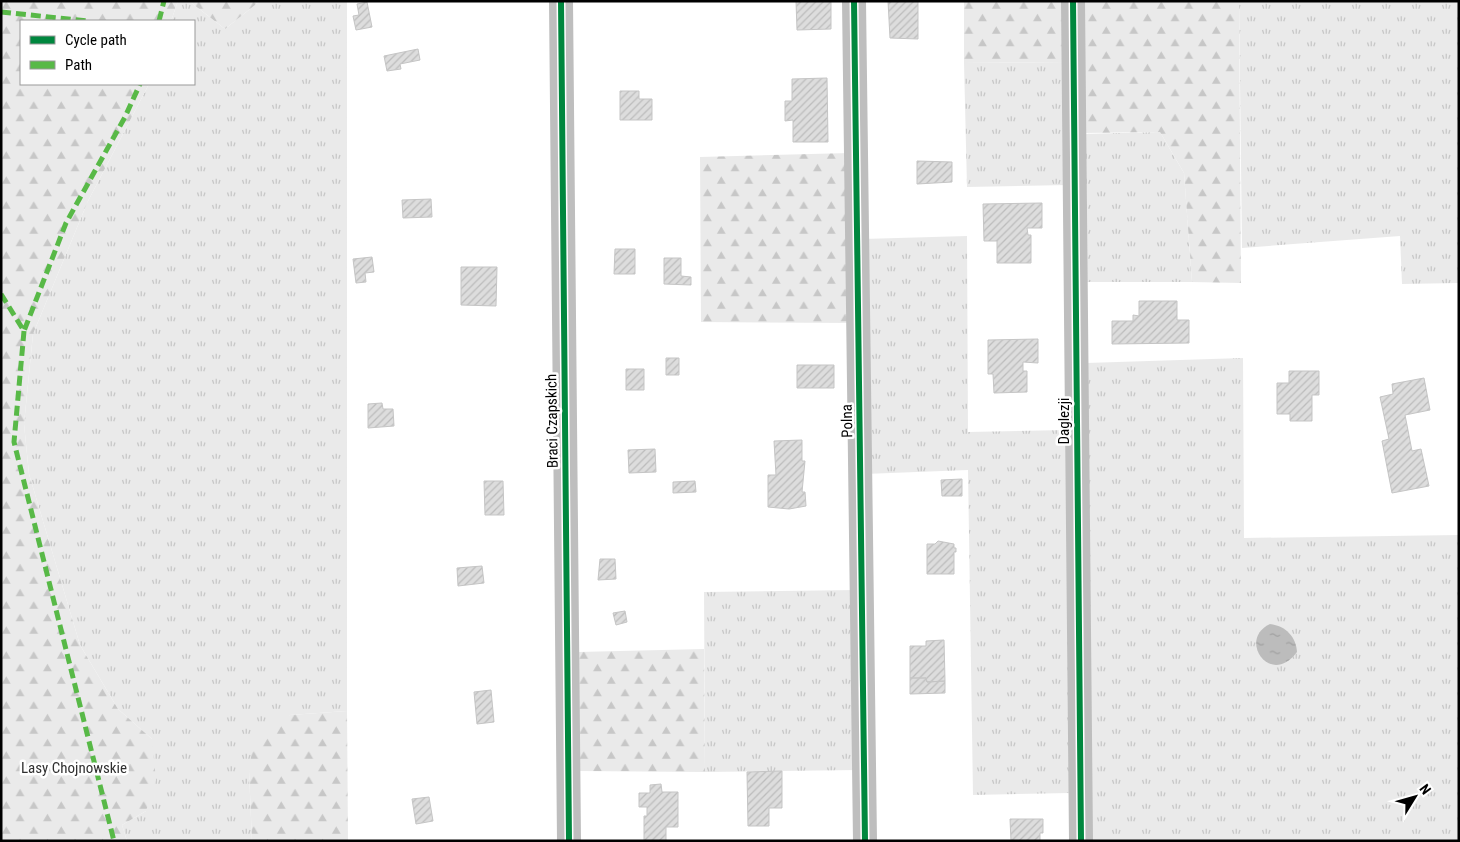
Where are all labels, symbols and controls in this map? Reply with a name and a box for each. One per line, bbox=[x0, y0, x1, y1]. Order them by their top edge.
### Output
legend bbox=[20, 20, 195, 85]
text: Cycle path bbox=[65, 31, 127, 49]
text: Path bbox=[65, 56, 92, 74]
street label: Braci Czapskich bbox=[542, 374, 562, 468]
street label: Daglezji bbox=[1055, 397, 1073, 445]
street label: Polna bbox=[838, 404, 856, 438]
park label: Lasy Chojnowskie bbox=[21, 759, 127, 777]
north arrow bbox=[1390, 772, 1440, 822]
text: N bbox=[1416, 781, 1434, 797]

